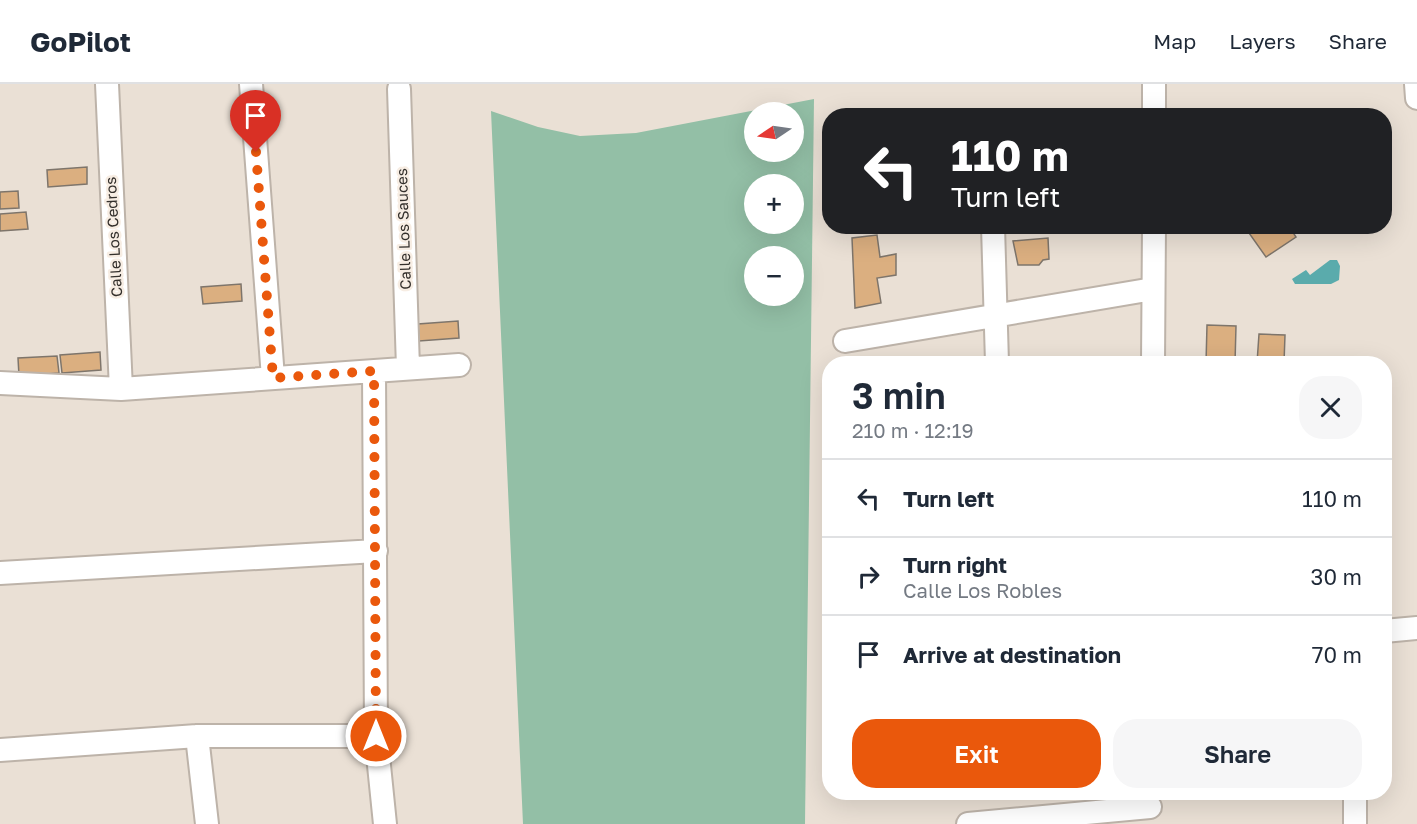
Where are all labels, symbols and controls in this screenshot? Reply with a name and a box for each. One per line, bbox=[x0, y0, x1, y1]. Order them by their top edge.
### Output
text: GoPilot bbox=[30, 25, 131, 58]
text: Map bbox=[1153, 28, 1196, 54]
text: Layers bbox=[1229, 28, 1296, 54]
text: Share bbox=[1329, 28, 1387, 54]
pin bbox=[230, 90, 281, 152]
icon: arrive bbox=[239, 99, 272, 132]
north arrow bbox=[744, 102, 804, 162]
map controls bbox=[744, 102, 804, 306]
text: 110 m bbox=[951, 130, 1069, 180]
icon: left bbox=[852, 132, 930, 210]
street label: Calle Los Sauces bbox=[392, 168, 414, 290]
button: + bbox=[744, 174, 804, 234]
street label: Calle Los Cedros bbox=[101, 176, 125, 298]
text: Turn left bbox=[951, 181, 1060, 213]
button: − bbox=[744, 246, 804, 306]
text: 3 min bbox=[852, 374, 946, 417]
button: close bbox=[1299, 376, 1362, 439]
text: 210 m · 12:19 bbox=[852, 418, 974, 442]
icon: left bbox=[852, 482, 885, 515]
text: Turn left bbox=[903, 485, 994, 512]
text: 110 m bbox=[1302, 485, 1362, 512]
text: Turn right bbox=[903, 551, 1007, 578]
icon: right bbox=[852, 560, 885, 593]
text: 30 m bbox=[1311, 563, 1362, 590]
text: Calle Los Robles bbox=[903, 578, 1062, 602]
icon: arrive bbox=[852, 638, 885, 671]
text: Arrive at destination bbox=[903, 641, 1121, 668]
text: 70 m bbox=[1312, 641, 1362, 668]
position arrow bbox=[344, 704, 408, 768]
button: Exit bbox=[852, 719, 1101, 788]
button: Share bbox=[1113, 719, 1362, 788]

